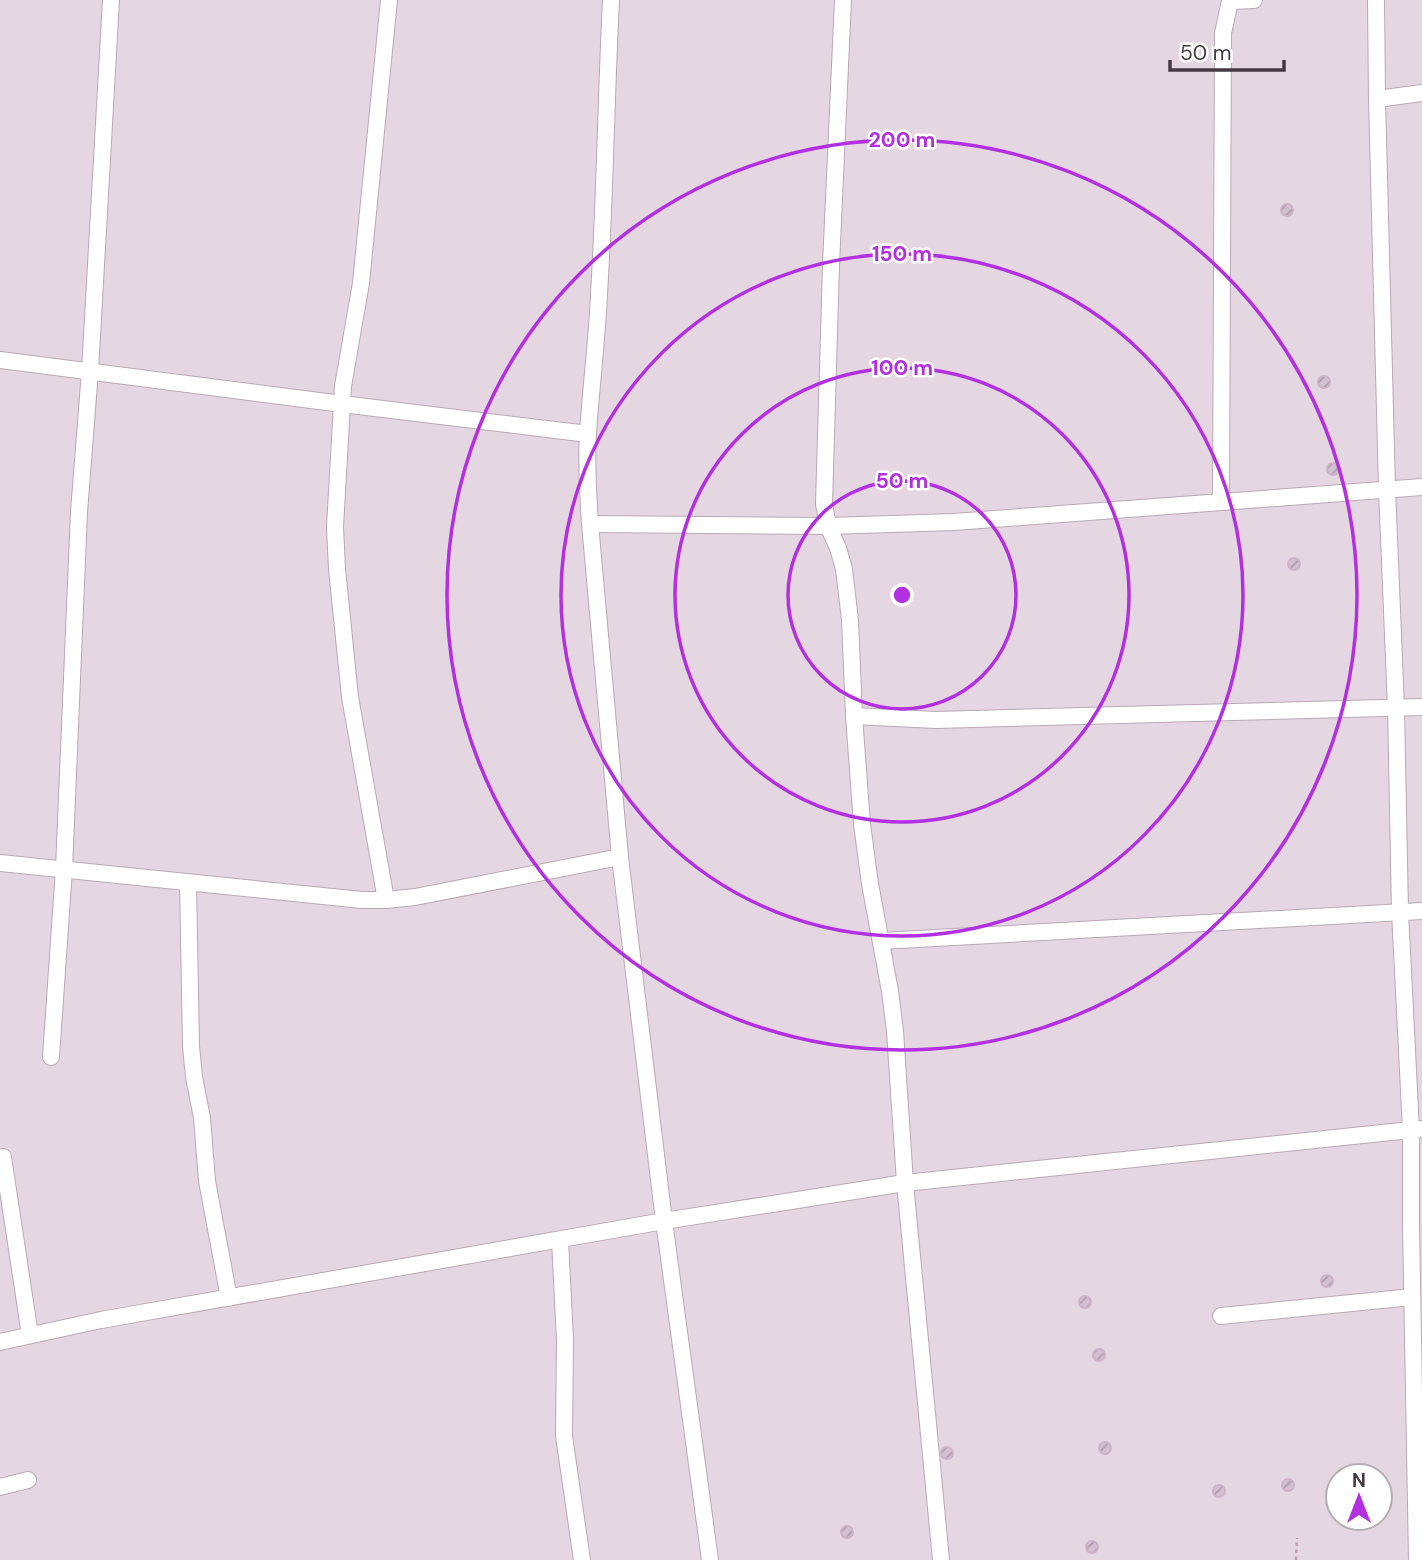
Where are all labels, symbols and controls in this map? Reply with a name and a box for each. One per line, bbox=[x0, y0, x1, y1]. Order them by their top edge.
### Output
scale bar bbox=[1170, 28, 1284, 72]
text: 50 m bbox=[1180, 39, 1231, 67]
text: 200 m bbox=[869, 126, 935, 154]
text: 150 m bbox=[872, 240, 932, 268]
text: 100 m bbox=[871, 354, 933, 382]
text: 50 m bbox=[876, 467, 928, 495]
centre of rings bbox=[890, 583, 914, 607]
north arrow bbox=[1324, 1462, 1394, 1532]
text: N bbox=[1352, 1468, 1366, 1493]

